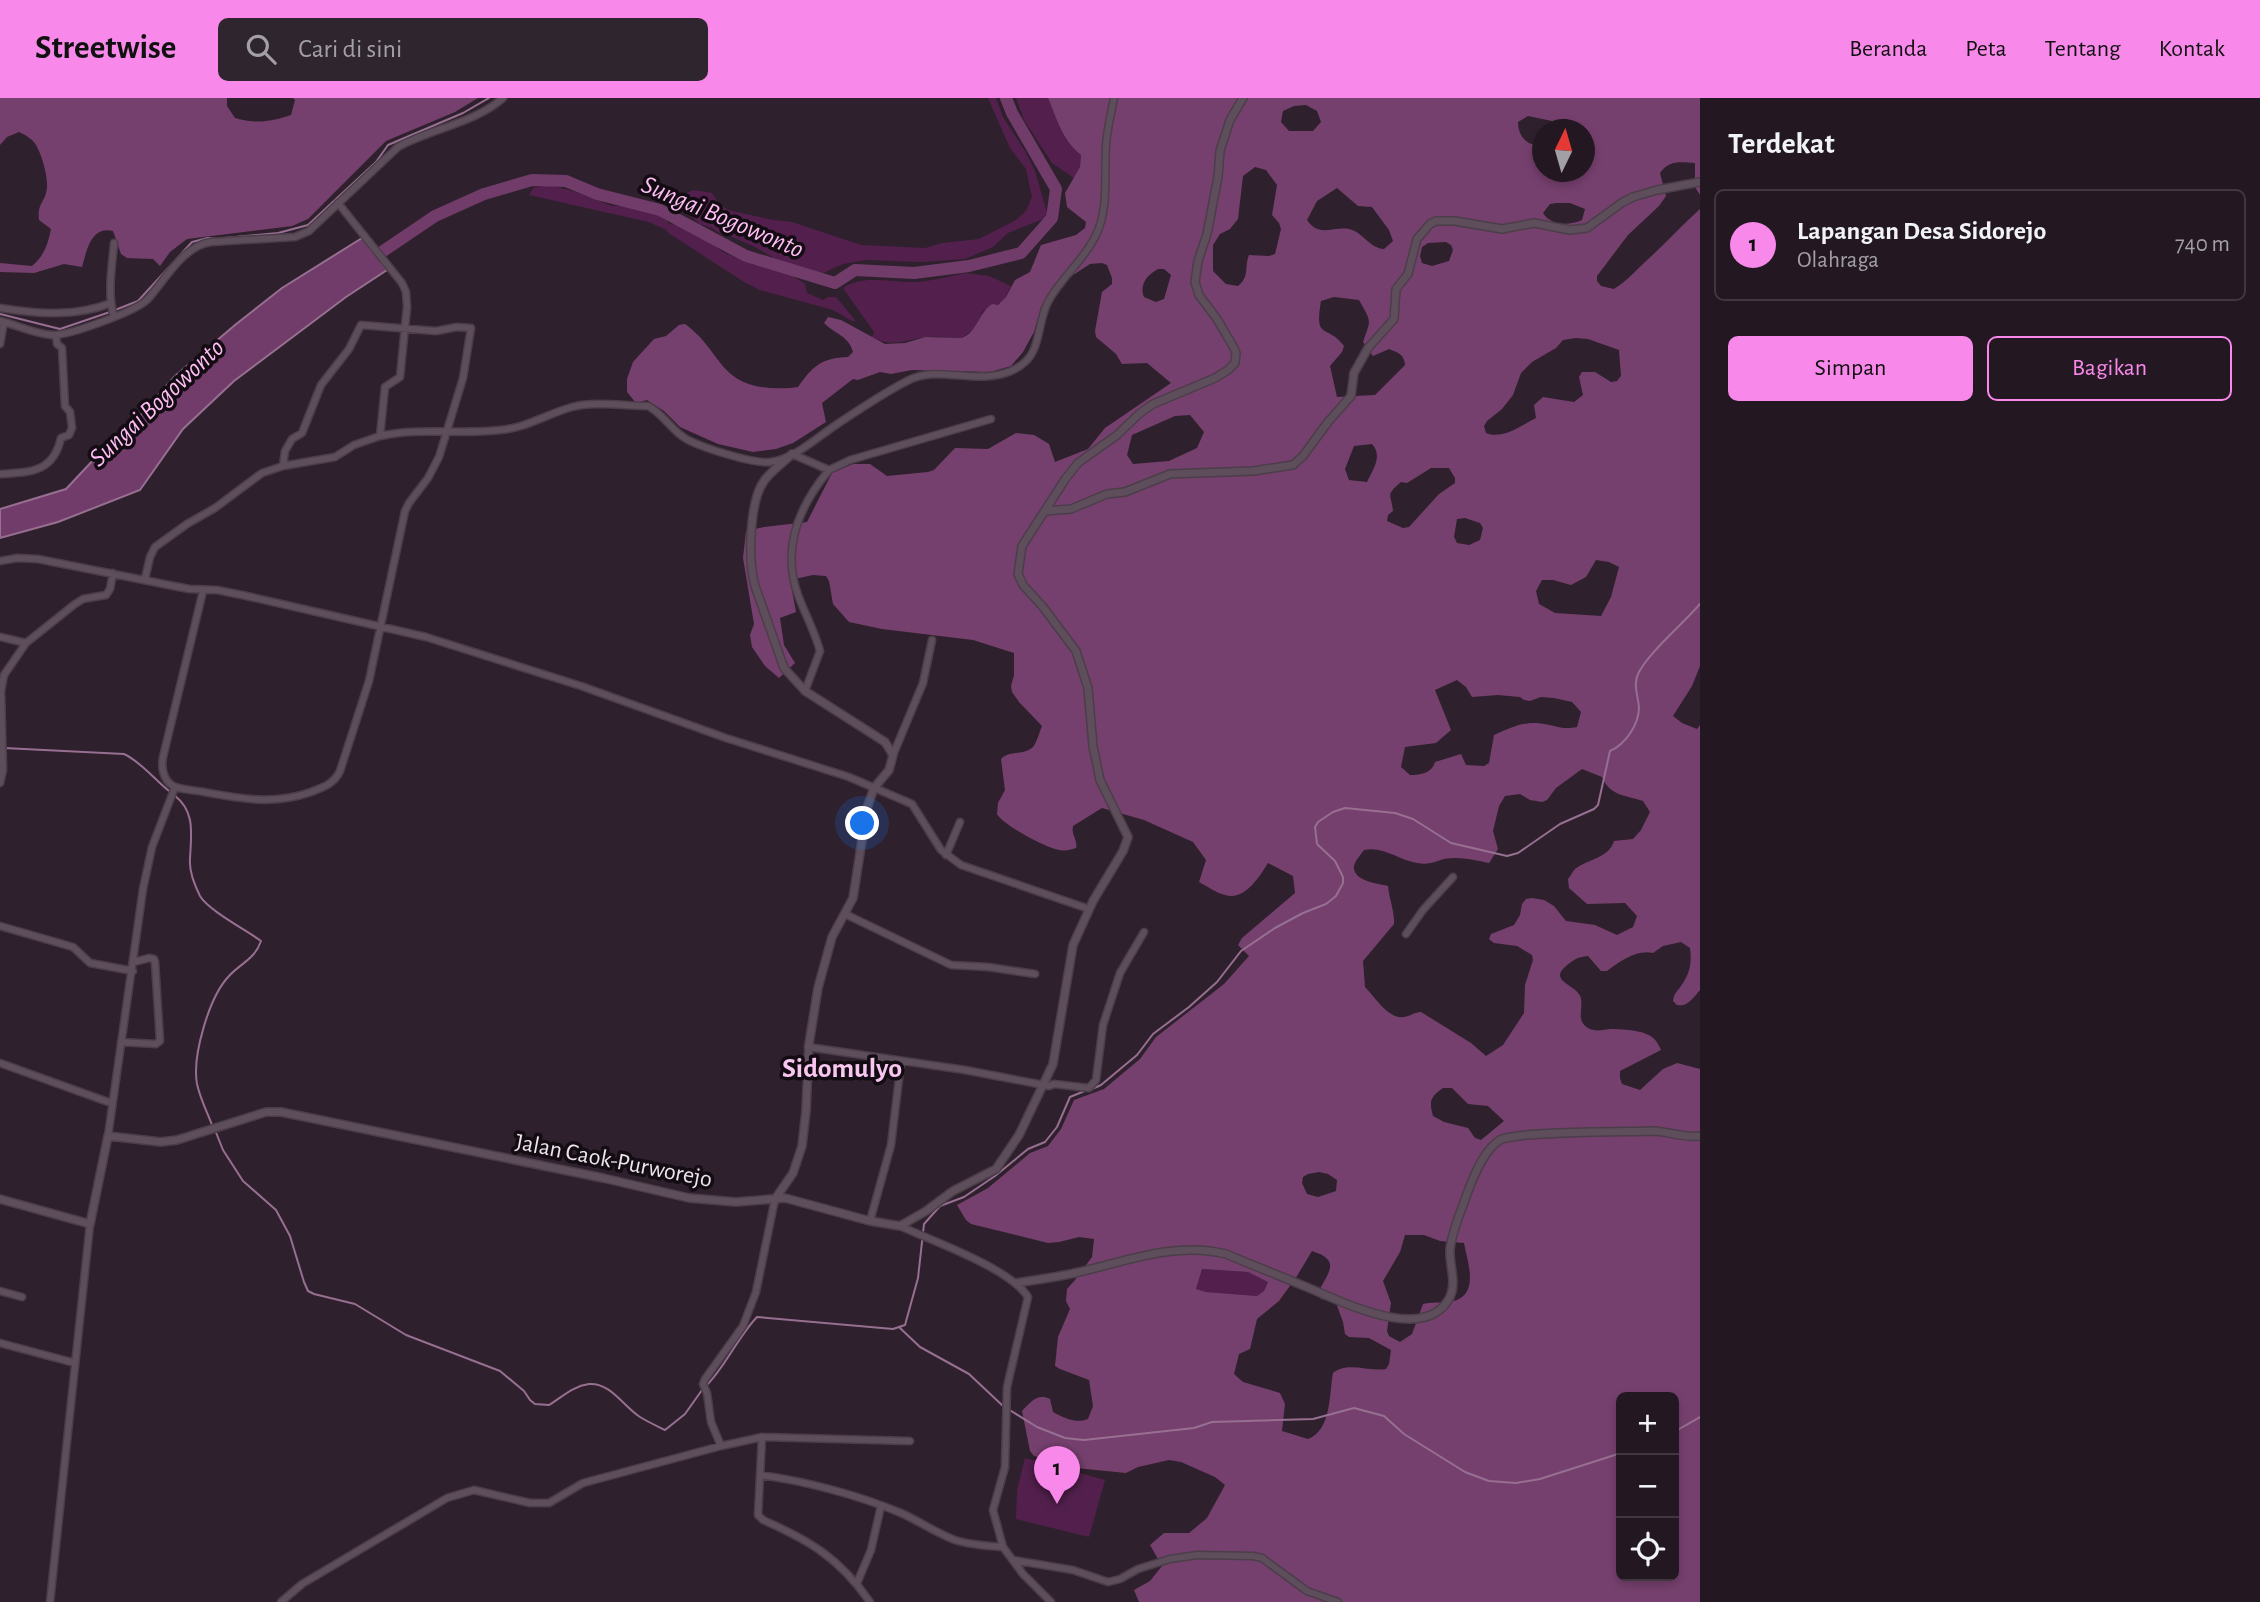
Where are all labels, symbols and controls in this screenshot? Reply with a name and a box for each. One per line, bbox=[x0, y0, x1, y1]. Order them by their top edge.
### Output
search box bbox=[218, 18, 708, 81]
icon: search bbox=[242, 30, 280, 68]
text: Streetwise bbox=[35, 32, 176, 65]
text: Cari di sini bbox=[298, 36, 402, 62]
text: Beranda bbox=[1849, 37, 1927, 61]
text: Peta bbox=[1965, 37, 2007, 61]
text: Tentang bbox=[2045, 37, 2121, 61]
text: Kontak bbox=[2159, 37, 2225, 61]
north arrow bbox=[1532, 119, 1595, 182]
text: Terdekat bbox=[1728, 129, 1835, 159]
water label: Sungai Bogowonto bbox=[638, 171, 807, 263]
text: Lapangan Desa Sidorejo bbox=[1797, 218, 2046, 244]
text: 1 bbox=[1749, 233, 1757, 256]
text: 740 m bbox=[2175, 233, 2230, 256]
text: Olahraga bbox=[1797, 249, 1879, 272]
water label: Sungai Bogowonto bbox=[84, 334, 229, 471]
button: Simpan bbox=[1728, 336, 1973, 401]
button: Bagikan bbox=[1987, 336, 2232, 401]
your location bbox=[845, 806, 879, 840]
district label: Sidomulyo bbox=[782, 1055, 902, 1083]
street label: Jalan Caok-Purworejo bbox=[513, 1130, 714, 1192]
map controls bbox=[1616, 1392, 1679, 1581]
button: + bbox=[1616, 1392, 1679, 1455]
pin: 1 bbox=[1034, 1446, 1080, 1504]
button: − bbox=[1616, 1455, 1679, 1518]
button: locate bbox=[1616, 1518, 1679, 1581]

